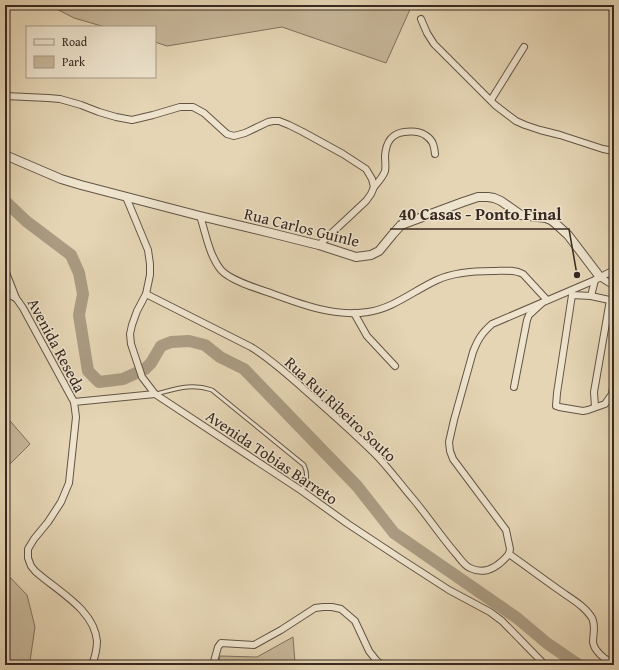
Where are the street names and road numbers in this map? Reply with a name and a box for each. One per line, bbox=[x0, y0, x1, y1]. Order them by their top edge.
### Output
street label: Rua Carlos Guinle bbox=[242, 201, 362, 253]
street label: Avenida Reseda bbox=[22, 294, 92, 397]
street label: Rua Rui Ribeiro Souto bbox=[280, 351, 402, 467]
street label: Avenida Tobias Barreto bbox=[201, 404, 343, 510]

